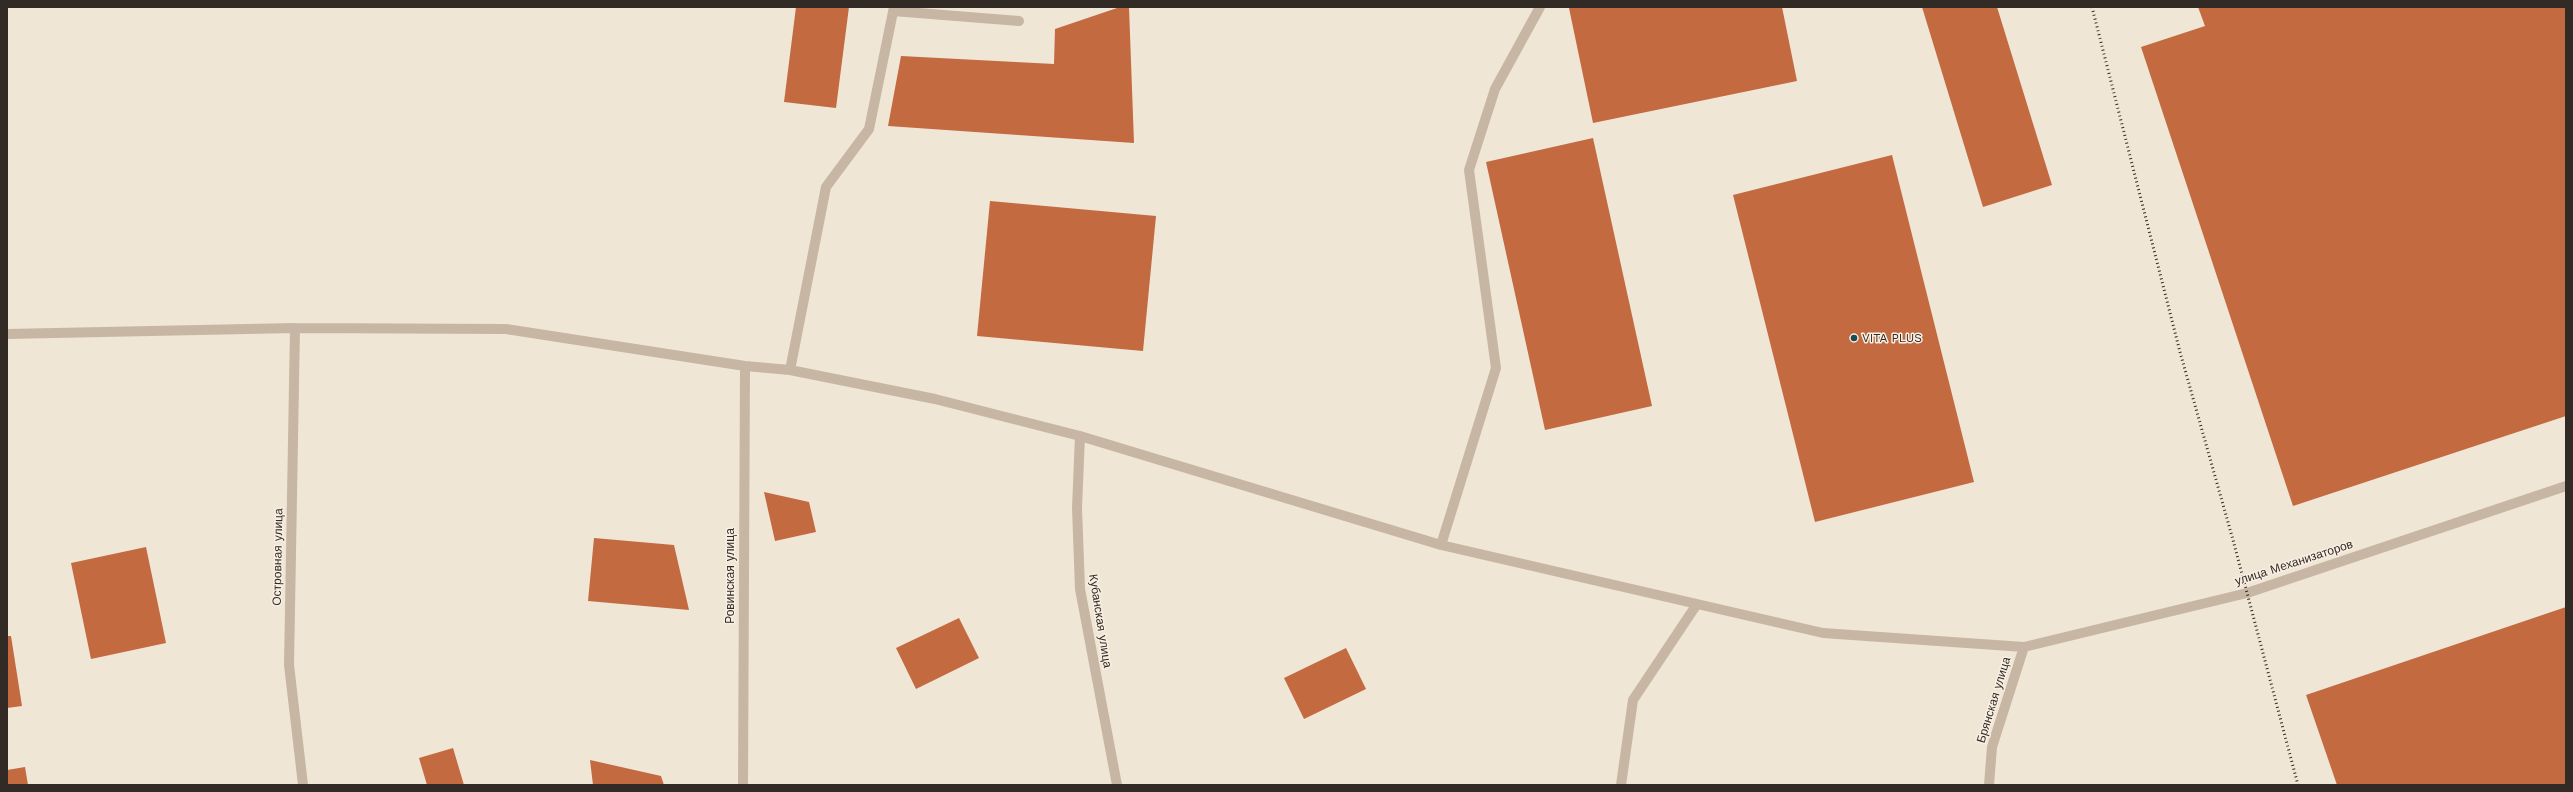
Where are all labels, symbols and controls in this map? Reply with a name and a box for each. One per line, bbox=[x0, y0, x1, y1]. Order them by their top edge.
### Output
place label: VITA PLUS bbox=[1862, 331, 1922, 345]
marker: VITA PLUS bbox=[1849, 333, 1859, 343]
street label: Островная улица bbox=[270, 508, 286, 606]
street label: Ровинская улица bbox=[723, 528, 737, 624]
street label: улица Механизаторов bbox=[2233, 537, 2355, 589]
street label: Кубанская улица bbox=[1085, 573, 1115, 669]
street label: Брянская улица bbox=[1974, 655, 2014, 745]

